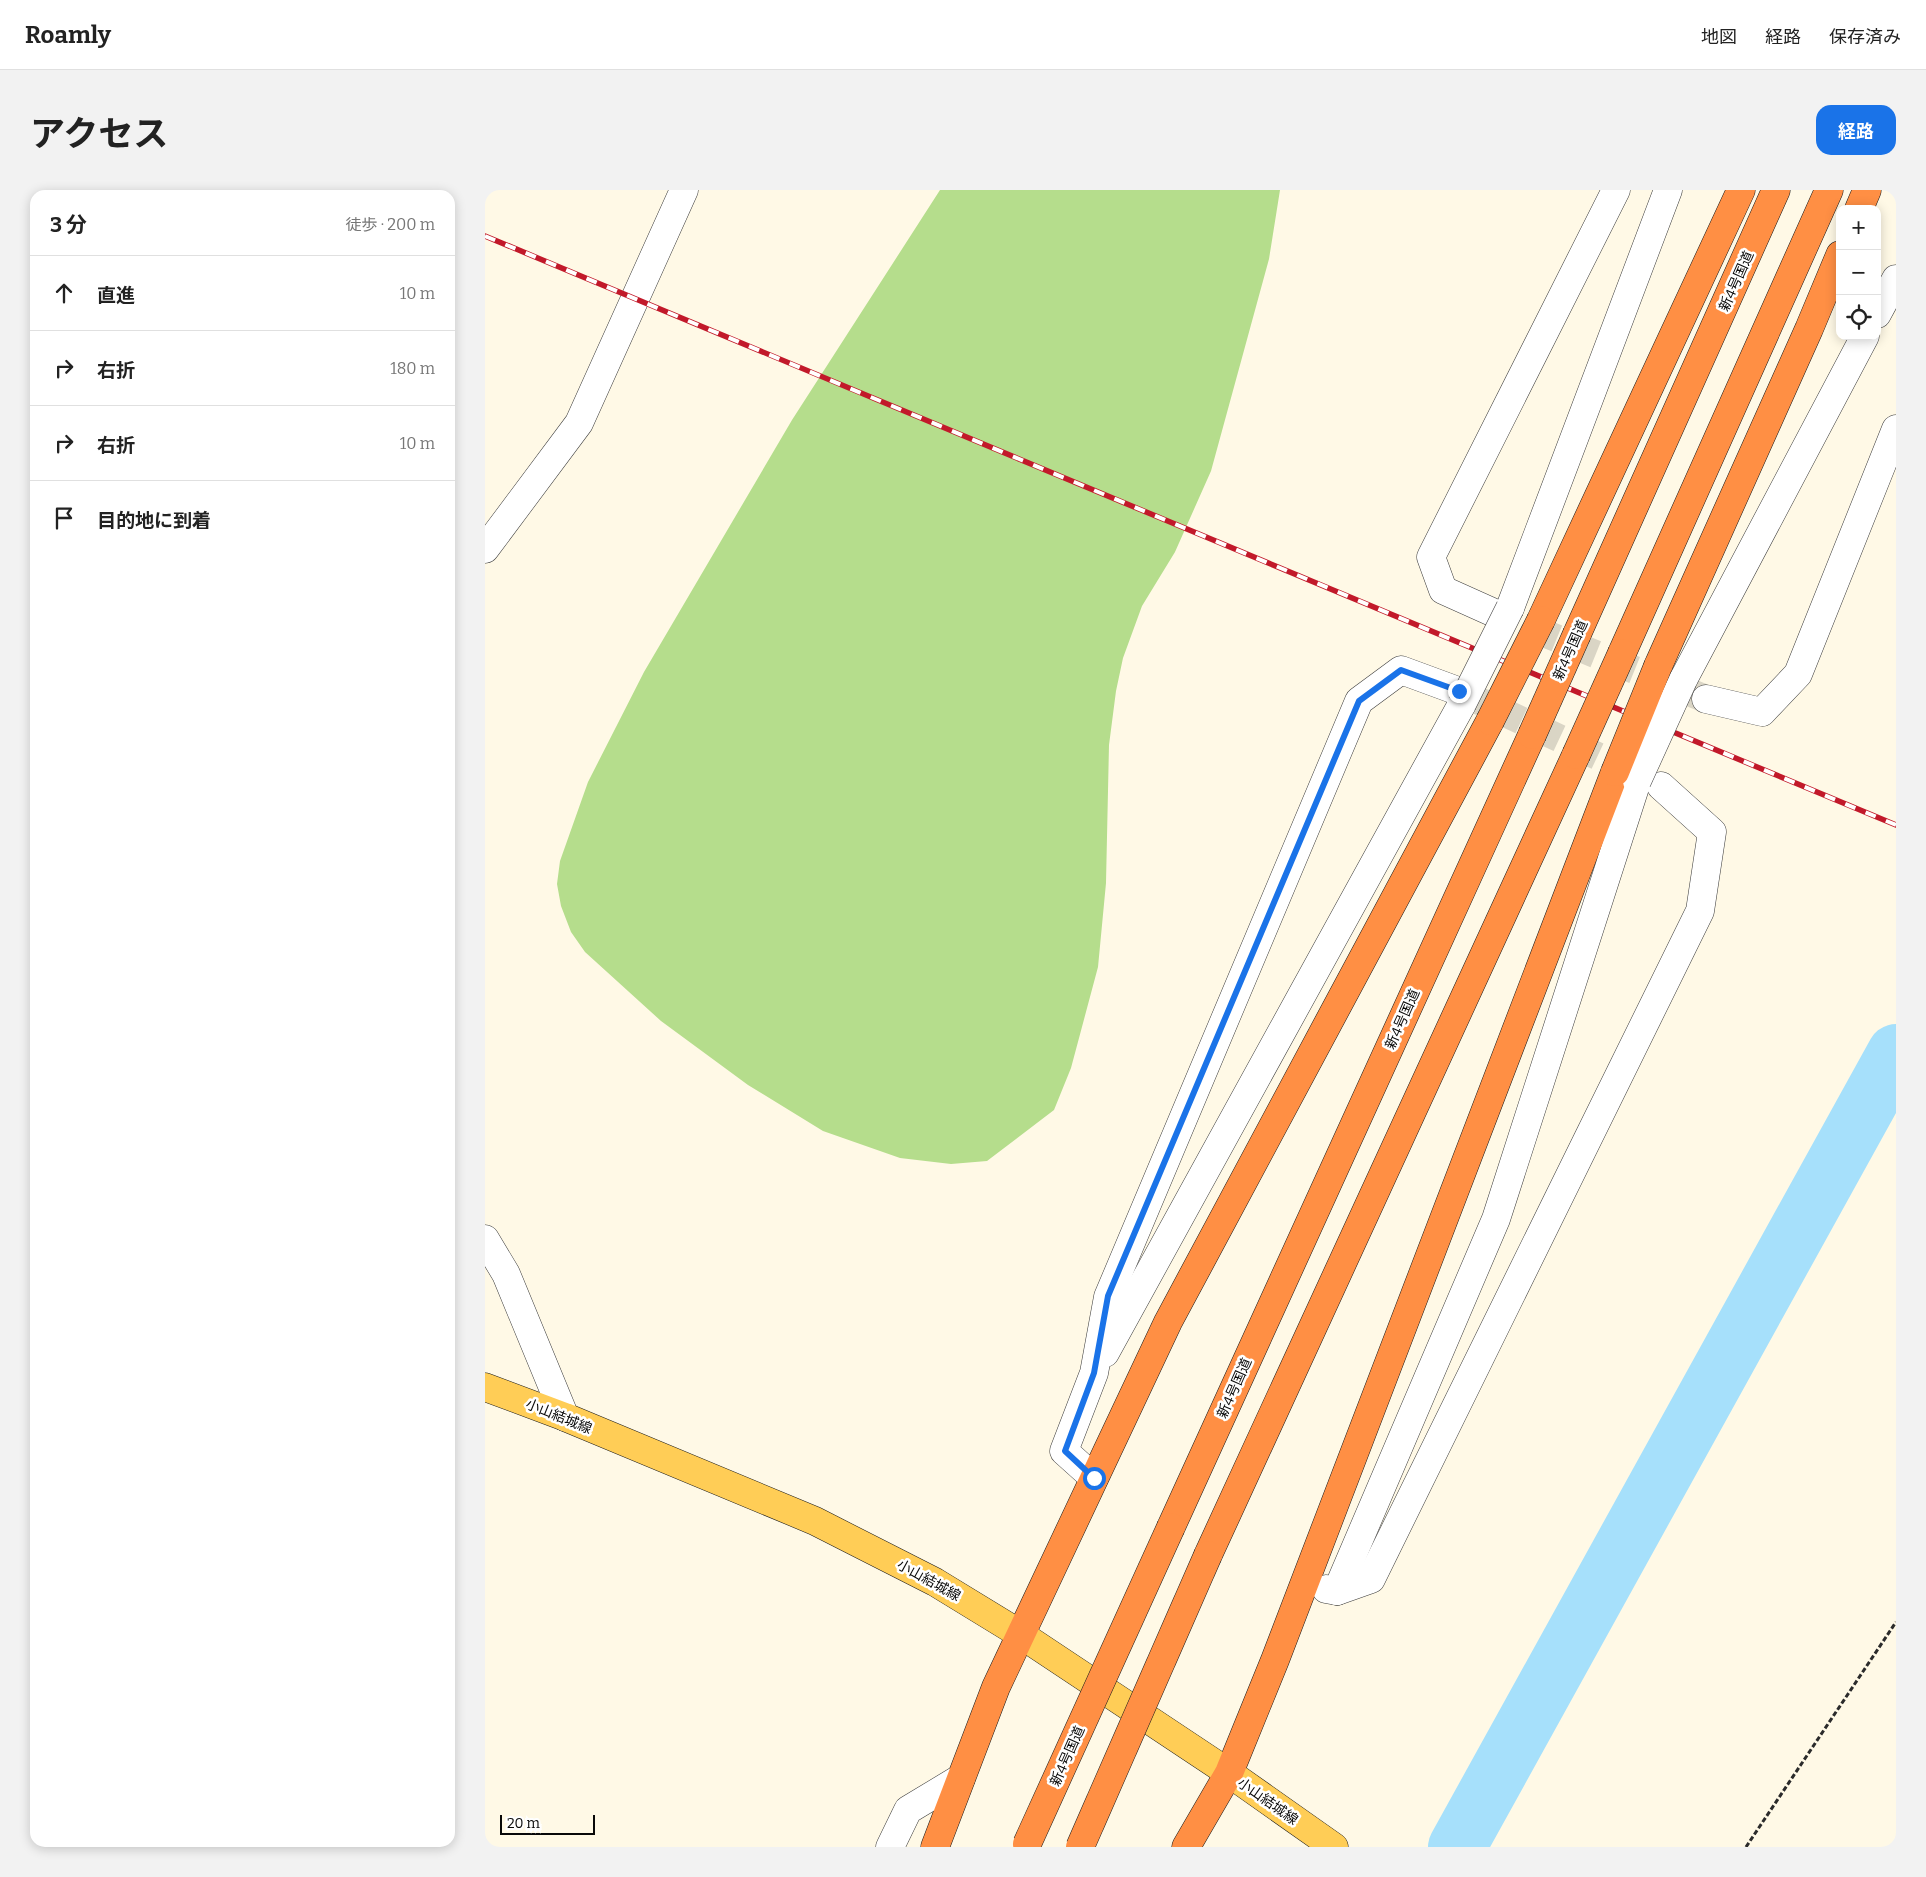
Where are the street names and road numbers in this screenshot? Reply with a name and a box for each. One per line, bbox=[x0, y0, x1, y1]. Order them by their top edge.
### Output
street label: 新4号国道 bbox=[1716, 248, 1757, 314]
street label: 新4号国道 bbox=[1550, 617, 1591, 683]
street label: 新4号国道 bbox=[1382, 986, 1423, 1052]
street label: 新4号国道 bbox=[1214, 1355, 1255, 1421]
street label: 小山結城線 bbox=[523, 1395, 594, 1437]
street label: 小山結城線 bbox=[894, 1556, 963, 1605]
street label: 新4号国道 bbox=[1047, 1723, 1088, 1789]
street label: 小山結城線 bbox=[1234, 1774, 1301, 1828]

